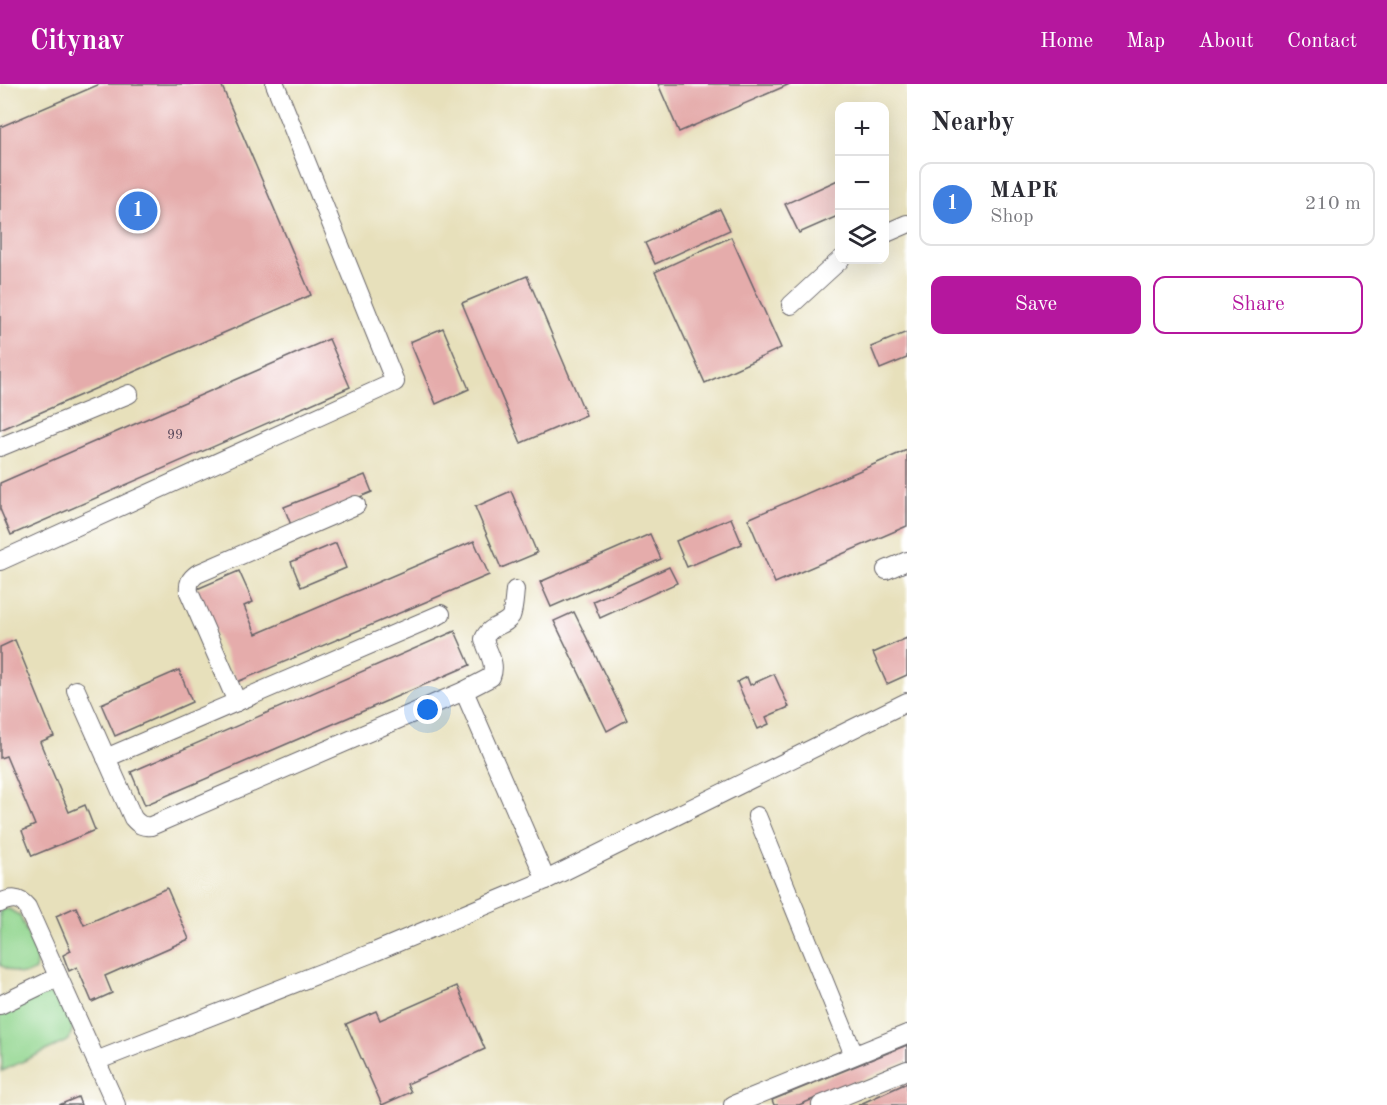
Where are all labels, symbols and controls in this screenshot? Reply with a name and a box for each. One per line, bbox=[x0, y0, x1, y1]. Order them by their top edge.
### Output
text: Citynav bbox=[30, 28, 125, 56]
text: Home bbox=[1040, 31, 1093, 52]
text: Map bbox=[1126, 31, 1165, 52]
text: About bbox=[1198, 31, 1254, 52]
text: Contact bbox=[1287, 31, 1357, 52]
map controls bbox=[835, 102, 889, 264]
button: + bbox=[835, 102, 889, 156]
text: Nearby bbox=[931, 110, 1015, 136]
button: − bbox=[835, 156, 889, 210]
text: МАРК bbox=[990, 180, 1058, 202]
pin: 1 bbox=[118, 188, 158, 234]
text: 1 bbox=[947, 194, 958, 214]
text: 210 m bbox=[1305, 194, 1361, 214]
text: Shop bbox=[990, 207, 1034, 227]
button: layers bbox=[835, 210, 889, 264]
button: Save bbox=[931, 276, 1141, 334]
button: Share bbox=[1153, 276, 1363, 334]
house number: 99 bbox=[167, 428, 183, 442]
your location bbox=[413, 695, 442, 724]

